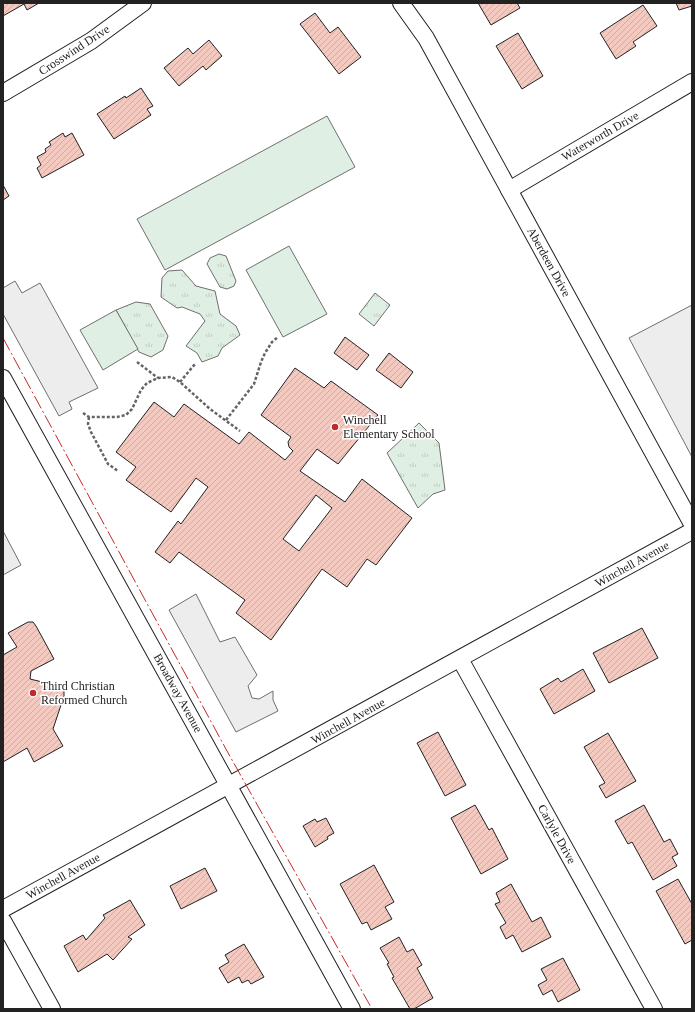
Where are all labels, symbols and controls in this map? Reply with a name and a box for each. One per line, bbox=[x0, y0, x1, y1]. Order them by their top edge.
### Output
street label: Crosswind Drive bbox=[36, 22, 112, 78]
street label: Waterworth Drive bbox=[559, 108, 641, 164]
street label: Aberdeen Drive bbox=[524, 225, 574, 299]
place label: Winchell Elementary School bbox=[343, 413, 435, 441]
marker: Winchell Elementary School bbox=[330, 422, 340, 432]
street label: Winchell Avenue bbox=[593, 538, 671, 590]
street label: Broadway Avenue bbox=[151, 651, 205, 735]
place label: Third Christian Reformed Church bbox=[41, 679, 127, 707]
marker: Third Christian Reformed Church bbox=[28, 688, 38, 698]
street label: Winchell Avenue bbox=[309, 695, 387, 747]
street label: Carlyle Drive bbox=[535, 802, 579, 866]
street label: Winchell Avenue bbox=[24, 850, 102, 902]

